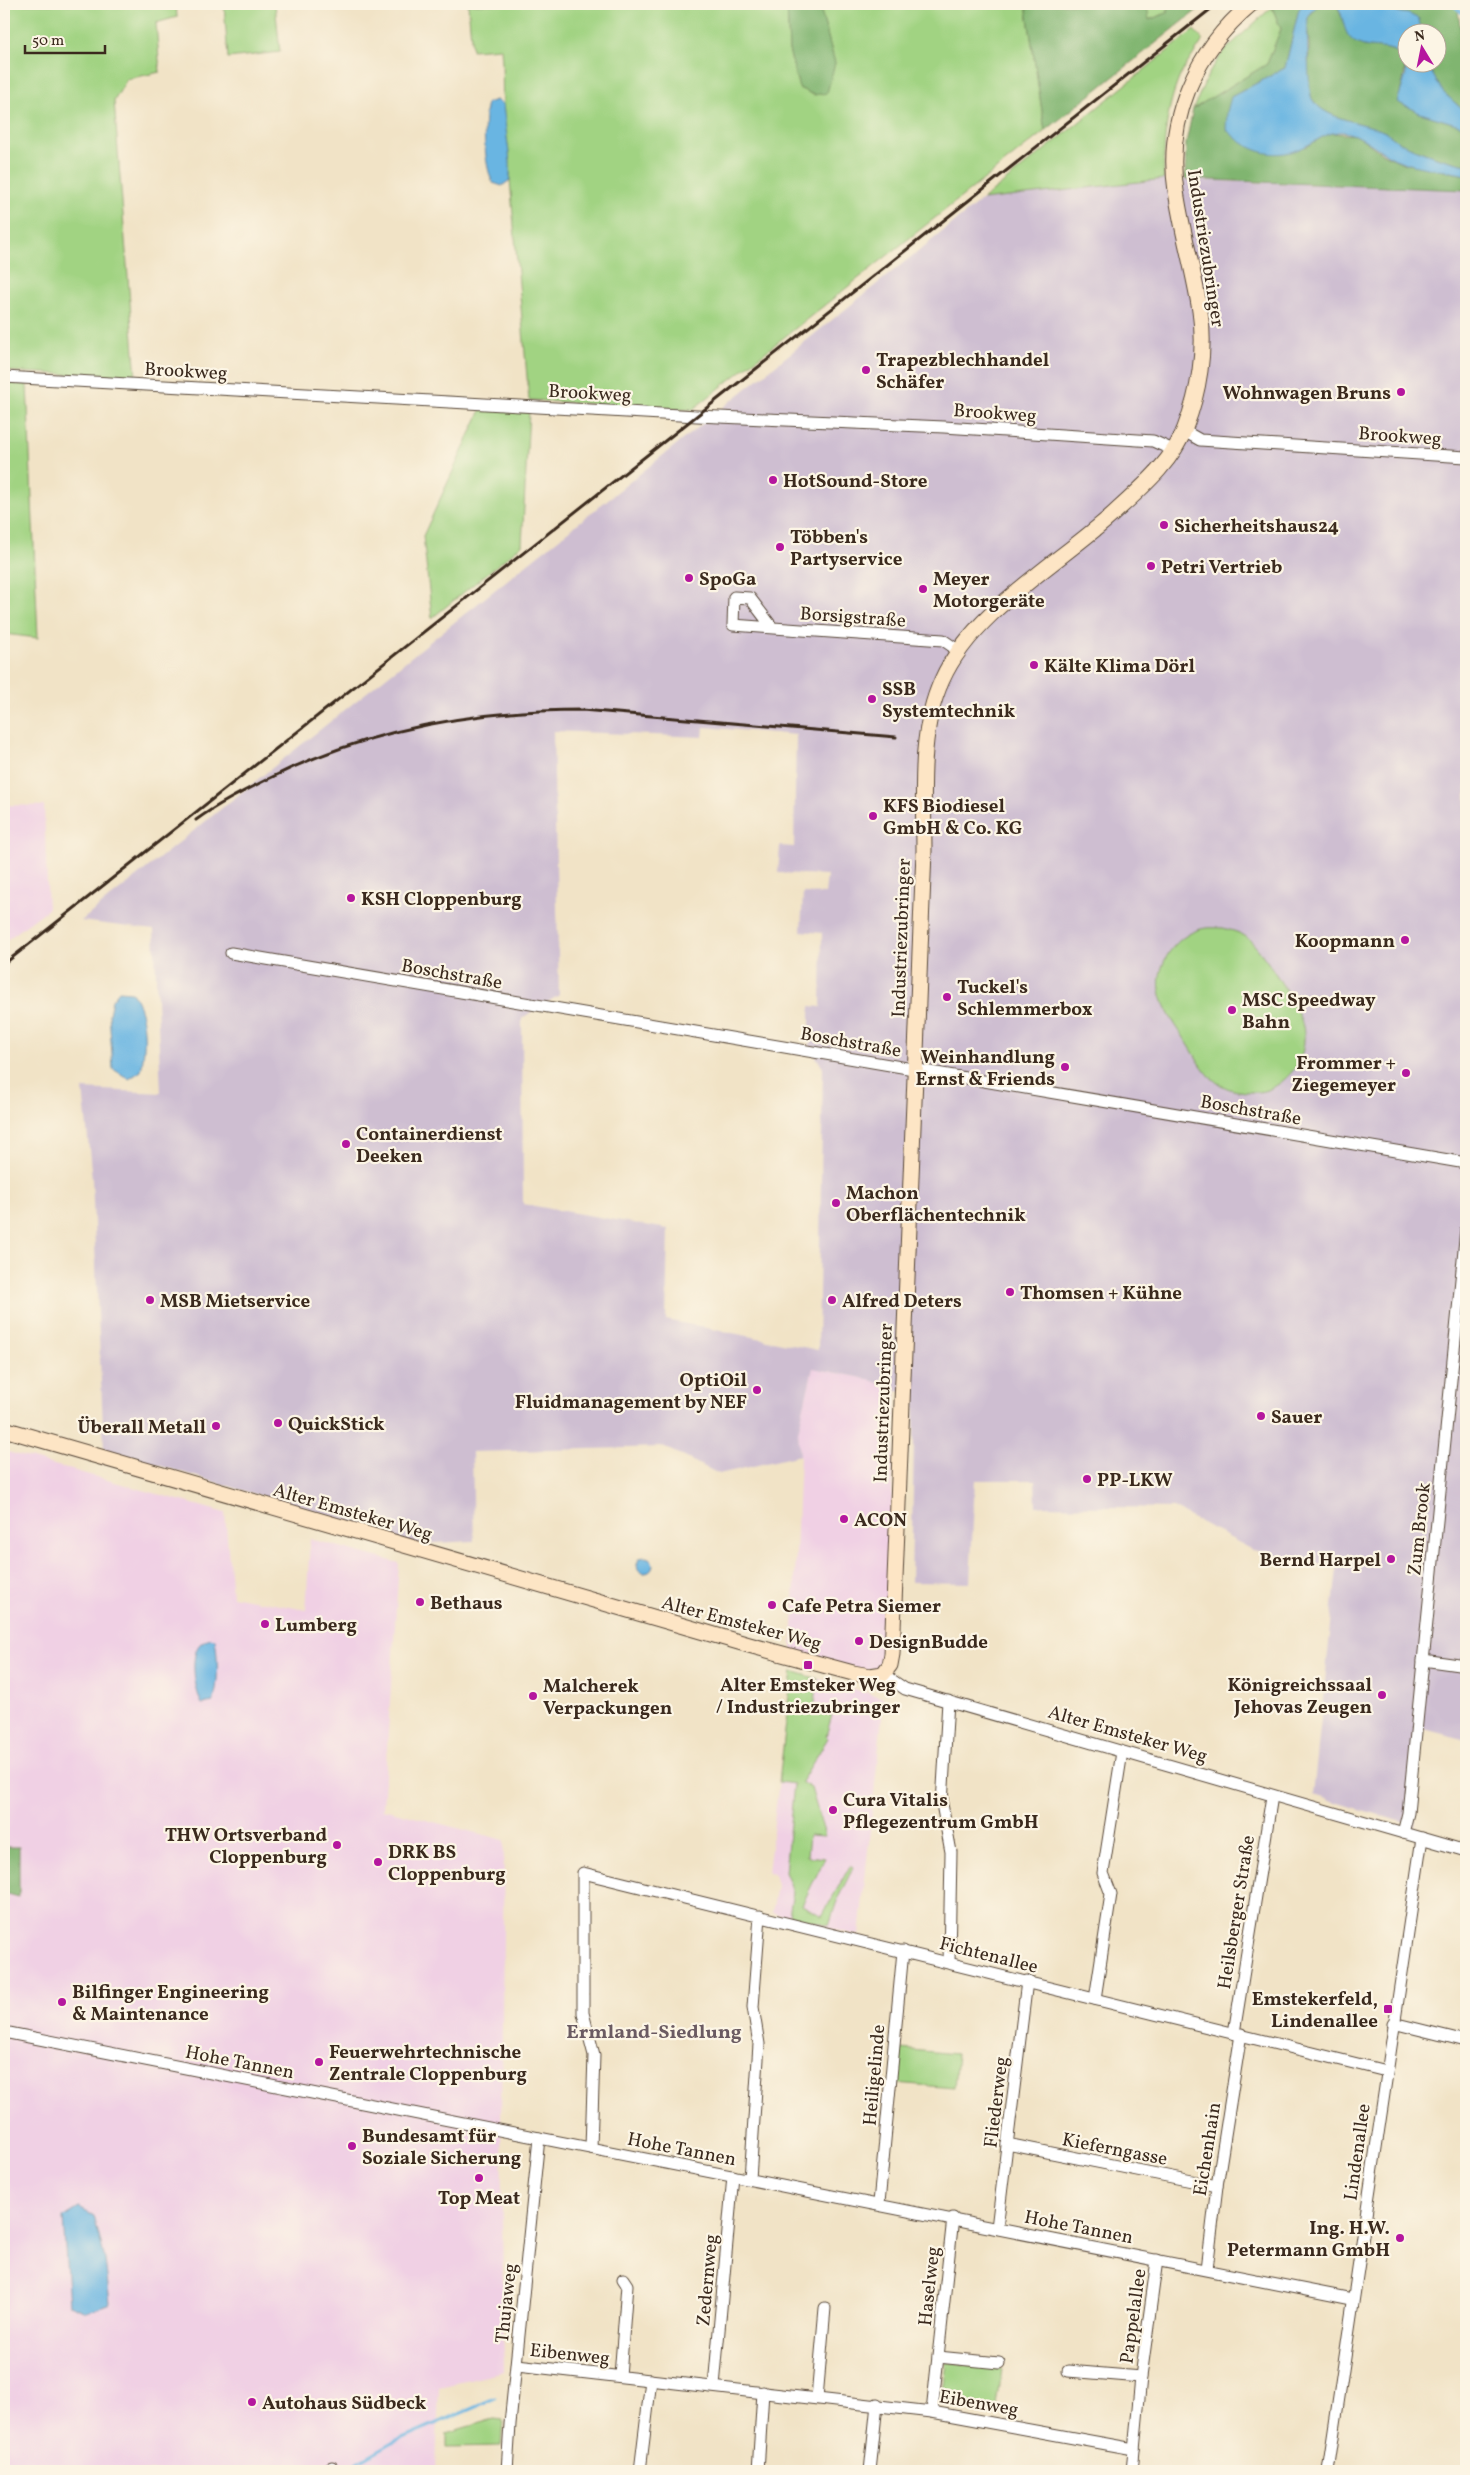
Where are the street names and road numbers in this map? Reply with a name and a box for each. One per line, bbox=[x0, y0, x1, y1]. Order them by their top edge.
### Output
street label: Industriezubringer bbox=[1180, 168, 1230, 329]
street label: Brookweg bbox=[144, 357, 228, 387]
street label: Brookweg bbox=[548, 379, 632, 409]
street label: Brookweg bbox=[952, 398, 1037, 430]
street label: Brookweg bbox=[1357, 421, 1442, 453]
street label: Borsigstraße bbox=[799, 601, 907, 635]
street label: Industriezubringer bbox=[886, 858, 918, 1018]
street label: Boschstraße bbox=[399, 953, 504, 997]
street label: Boschstraße bbox=[798, 1021, 903, 1065]
street label: Boschstraße bbox=[1198, 1089, 1303, 1133]
street label: Industriezubringer bbox=[868, 1323, 900, 1483]
street label: Alter Emsteker Weg bbox=[270, 1478, 435, 1548]
street label: Zum Brook bbox=[1402, 1481, 1438, 1577]
street label: Alter Emsteker Weg bbox=[659, 1590, 824, 1658]
street label: Alter Emsteker Weg bbox=[1045, 1700, 1210, 1770]
street label: Heilsberger Straße bbox=[1212, 1833, 1262, 1991]
street label: Fichtenallee bbox=[936, 1931, 1041, 1981]
street label: Heiligelinde bbox=[858, 2023, 892, 2127]
street label: Hohe Tannen bbox=[183, 2040, 296, 2086]
street label: Fliederweg bbox=[978, 2055, 1015, 2149]
street label: Eichenhain bbox=[1188, 2101, 1228, 2198]
street label: Lindenallee bbox=[1338, 2102, 1378, 2202]
street label: Hohe Tannen bbox=[625, 2127, 738, 2173]
street label: Kieferngasse bbox=[1060, 2127, 1170, 2173]
street label: Hohe Tannen bbox=[1022, 2205, 1135, 2251]
street label: Zedernweg bbox=[691, 2233, 725, 2327]
street label: Haselweg bbox=[913, 2245, 947, 2327]
street label: Thujaweg bbox=[490, 2262, 524, 2344]
street label: Pappelallee bbox=[1114, 2267, 1154, 2366]
street label: Eibenweg bbox=[528, 2338, 611, 2372]
street label: Eibenweg bbox=[937, 2384, 1020, 2424]

